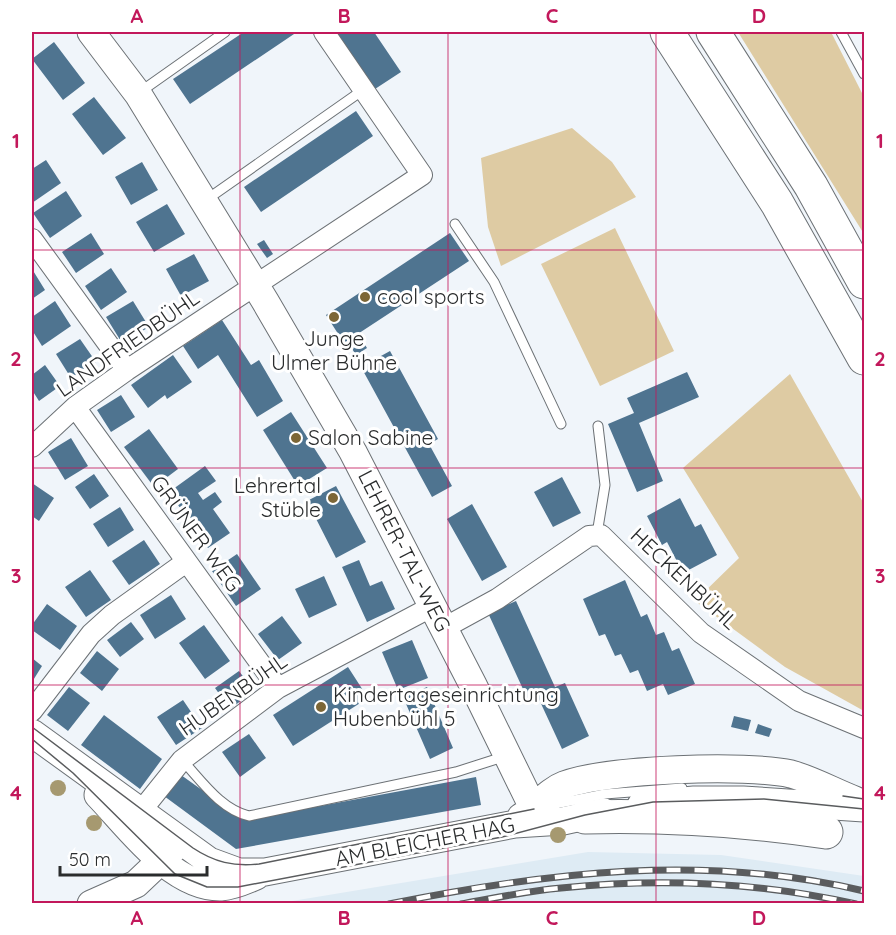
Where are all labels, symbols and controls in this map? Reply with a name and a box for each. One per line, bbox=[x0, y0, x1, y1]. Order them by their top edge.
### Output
text: A bbox=[131, 3, 144, 28]
text: B bbox=[337, 3, 351, 28]
text: C bbox=[546, 3, 559, 28]
text: D bbox=[752, 3, 766, 28]
text: 1 bbox=[12, 128, 20, 153]
text: 1 bbox=[876, 128, 884, 153]
place label: cool sports bbox=[377, 283, 485, 309]
street label: LANDFRIEDBÜHL bbox=[51, 284, 204, 402]
marker: cool sports bbox=[358, 290, 372, 304]
marker: Junge Ulmer Bühne bbox=[327, 310, 341, 324]
place label: Junge Ulmer Bühne bbox=[271, 325, 397, 375]
text: 2 bbox=[10, 346, 22, 371]
text: 2 bbox=[874, 346, 886, 371]
place label: Salon Sabine bbox=[308, 424, 433, 450]
marker: Salon Sabine bbox=[289, 431, 303, 445]
street label: LEHRER-TAL-WEG bbox=[353, 465, 457, 636]
street label: GRÜNER WEG bbox=[146, 470, 248, 597]
place label: Lehrertal Stüble bbox=[234, 472, 321, 522]
marker: Lehrertal Stüble bbox=[326, 491, 340, 505]
street label: HECKENBÜHL bbox=[626, 522, 744, 635]
text: 3 bbox=[11, 563, 21, 588]
text: 3 bbox=[875, 563, 885, 588]
street label: HUBENBÜHL bbox=[173, 647, 291, 741]
place label: Kindertageseinrichtung Hubenbühl 5 bbox=[333, 681, 559, 731]
marker: Kindertageseinrichtung Hubenbühl 5 bbox=[314, 700, 328, 714]
text: 4 bbox=[10, 780, 22, 805]
text: 4 bbox=[874, 780, 886, 805]
street label: AM BLEICHER HAG bbox=[333, 811, 517, 871]
scale bar bbox=[60, 839, 207, 877]
text: 50 m bbox=[69, 848, 111, 871]
text: A bbox=[131, 905, 144, 930]
text: B bbox=[337, 905, 351, 930]
text: C bbox=[546, 905, 559, 930]
text: D bbox=[752, 905, 766, 930]

